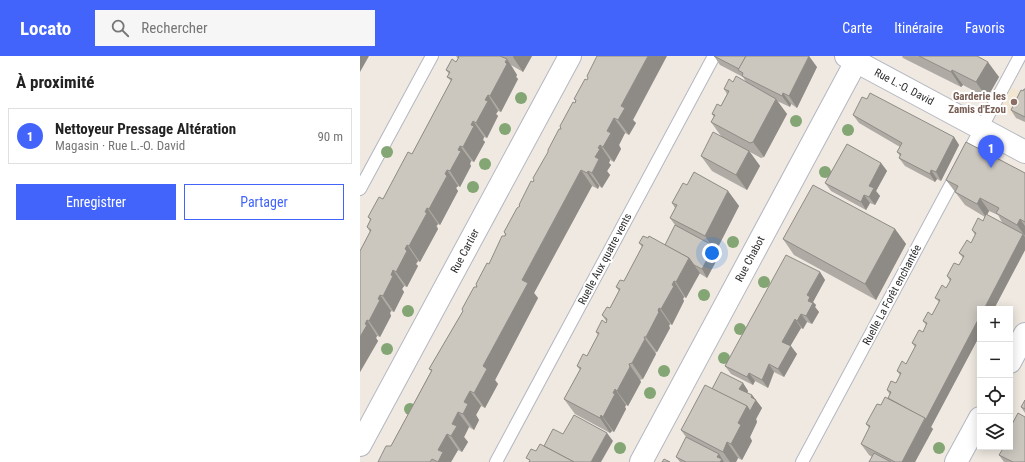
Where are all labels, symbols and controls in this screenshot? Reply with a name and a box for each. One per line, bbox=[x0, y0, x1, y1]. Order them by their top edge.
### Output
search box bbox=[95, 10, 375, 46]
text: Locato bbox=[20, 17, 71, 40]
icon: search bbox=[109, 17, 131, 39]
text: Rechercher bbox=[141, 19, 208, 37]
text: Carte bbox=[842, 20, 872, 36]
text: Itinéraire bbox=[894, 20, 943, 36]
text: Favoris bbox=[965, 20, 1005, 36]
street label: Rue L.-O. David bbox=[872, 66, 936, 108]
text: À proximité bbox=[16, 72, 94, 92]
place label: Garderie les Zamis d'Ezou bbox=[948, 90, 1006, 116]
marker: Garderie les Zamis d'Ezou bbox=[1009, 97, 1019, 107]
text: Nettoyeur Pressage Altération bbox=[55, 120, 236, 138]
text: 1 bbox=[27, 129, 33, 144]
text: 90 m bbox=[317, 129, 343, 144]
pin: 1 bbox=[978, 135, 1004, 168]
text: Magasin · Rue L.-O. David bbox=[55, 138, 185, 153]
button: Enregistrer bbox=[16, 184, 176, 220]
button: Partager bbox=[184, 184, 344, 220]
street label: Ruelle Aux quatre vents bbox=[575, 211, 635, 307]
street label: Rue Cartier bbox=[448, 226, 482, 275]
street label: Rue Chabot bbox=[733, 234, 767, 284]
your location bbox=[702, 243, 722, 263]
street label: Ruelle La Forêt enchantée bbox=[860, 243, 924, 347]
map controls bbox=[977, 306, 1013, 450]
button: + bbox=[977, 306, 1013, 342]
button: − bbox=[977, 342, 1013, 378]
button: locate bbox=[977, 378, 1013, 414]
button: layers bbox=[977, 414, 1013, 450]

